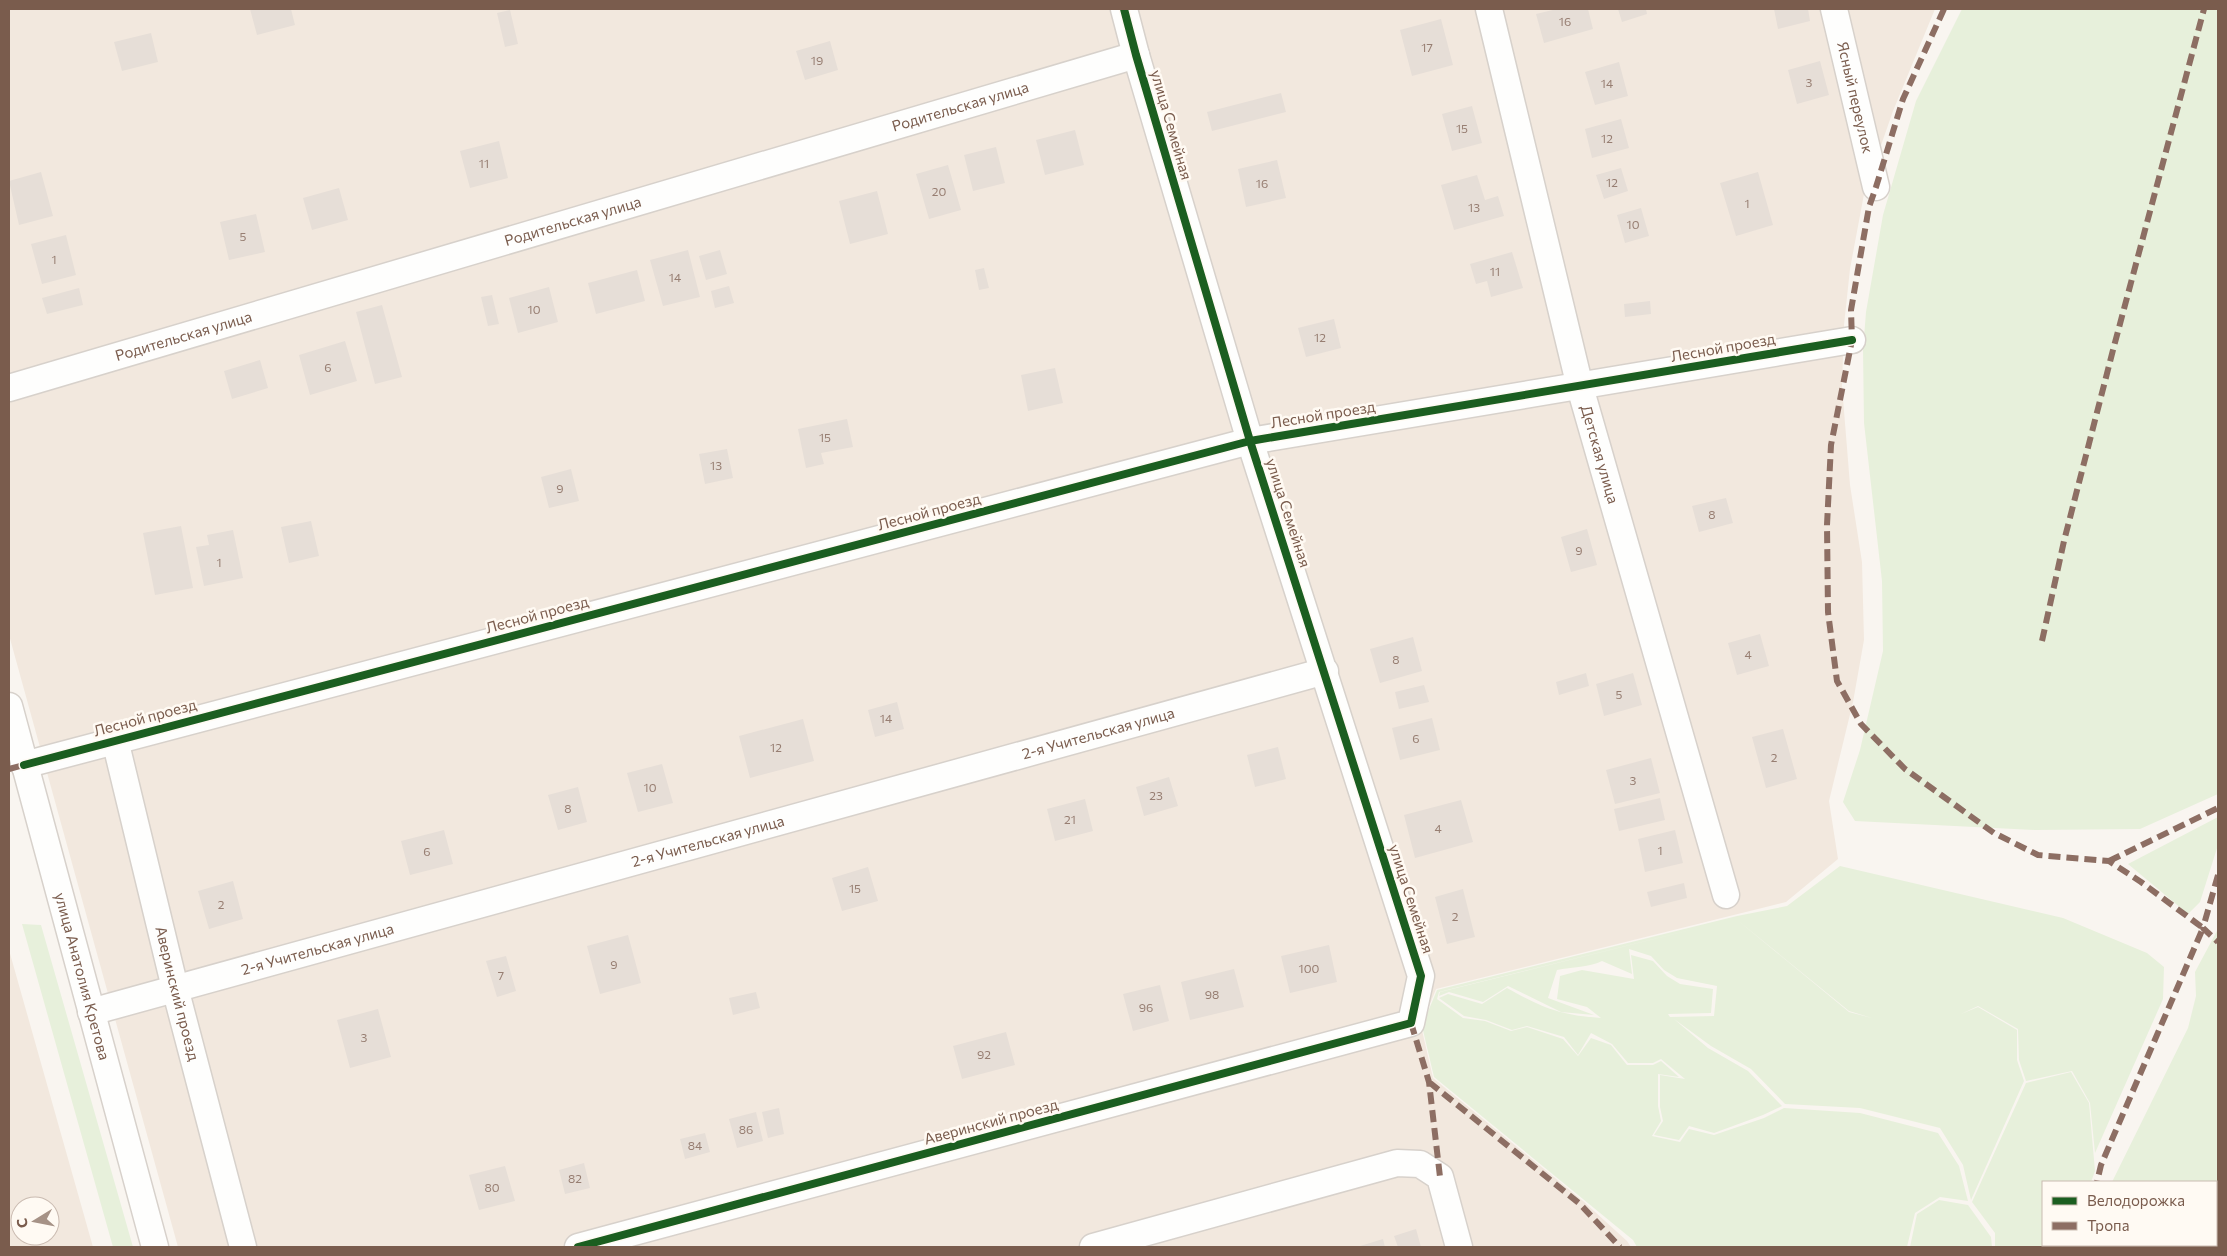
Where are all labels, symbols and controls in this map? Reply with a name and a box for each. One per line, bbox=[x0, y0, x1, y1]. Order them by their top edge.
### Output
house number: 16 bbox=[1559, 14, 1571, 28]
house number: 17 bbox=[1421, 40, 1433, 54]
street label: Ясный переулок bbox=[1834, 40, 1878, 155]
house number: 19 bbox=[811, 53, 823, 67]
street label: улица Семейная bbox=[1148, 68, 1196, 182]
house number: 3 bbox=[1806, 75, 1813, 89]
house number: 14 bbox=[1601, 76, 1613, 90]
street label: Родительская улица bbox=[890, 77, 1031, 135]
house number: 15 bbox=[1456, 121, 1468, 135]
house number: 12 bbox=[1601, 131, 1613, 145]
house number: 11 bbox=[479, 156, 489, 170]
house number: 12 bbox=[1606, 175, 1618, 189]
house number: 16 bbox=[1256, 176, 1268, 190]
house number: 20 bbox=[932, 184, 946, 198]
street label: Родительская улица bbox=[502, 192, 643, 249]
house number: 1 bbox=[1744, 196, 1750, 210]
house number: 13 bbox=[1468, 200, 1480, 214]
house number: 10 bbox=[1627, 217, 1640, 231]
house number: 5 bbox=[240, 229, 247, 243]
house number: 1 bbox=[51, 252, 57, 266]
house number: 11 bbox=[1490, 264, 1500, 278]
house number: 14 bbox=[669, 270, 681, 284]
house number: 10 bbox=[528, 302, 541, 316]
street label: Родительская улица bbox=[113, 307, 254, 364]
street label: Лесной проезд bbox=[1669, 329, 1777, 365]
house number: 12 bbox=[1314, 330, 1326, 344]
house number: 6 bbox=[324, 360, 332, 374]
street label: Лесной проезд bbox=[1269, 397, 1377, 431]
street label: Детская улица bbox=[1578, 403, 1623, 506]
house number: 15 bbox=[819, 430, 831, 444]
street label: улица Семейная bbox=[1263, 456, 1315, 569]
house number: 13 bbox=[710, 458, 722, 472]
house number: 9 bbox=[556, 481, 564, 495]
street label: Лесной проезд bbox=[875, 489, 982, 533]
house number: 8 bbox=[1708, 507, 1716, 521]
house number: 9 bbox=[1575, 543, 1583, 557]
house number: 1 bbox=[216, 555, 222, 569]
street label: Лесной проезд bbox=[483, 592, 590, 636]
house number: 4 bbox=[1744, 647, 1752, 661]
house number: 8 bbox=[1392, 652, 1400, 666]
house number: 5 bbox=[1616, 687, 1623, 701]
street label: Лесной проезд bbox=[91, 695, 198, 739]
street label: 2-я Учительская улица bbox=[1020, 703, 1176, 762]
house number: 14 bbox=[880, 711, 892, 725]
house number: 6 bbox=[1412, 731, 1420, 745]
house number: 12 bbox=[770, 740, 782, 754]
house number: 2 bbox=[1771, 750, 1778, 764]
house number: 3 bbox=[1630, 773, 1637, 787]
house number: 10 bbox=[644, 780, 657, 794]
house number: 23 bbox=[1149, 788, 1163, 802]
house number: 8 bbox=[564, 801, 572, 815]
street label: 2-я Учительская улица bbox=[629, 811, 786, 870]
house number: 21 bbox=[1064, 812, 1076, 826]
house number: 4 bbox=[1434, 821, 1442, 835]
street label: улица Семейная bbox=[1386, 842, 1438, 955]
house number: 1 bbox=[1657, 843, 1663, 857]
house number: 6 bbox=[423, 844, 431, 858]
house number: 15 bbox=[849, 881, 861, 895]
street label: улица Анатолия Кретова bbox=[52, 890, 114, 1062]
house number: 2 bbox=[218, 897, 225, 911]
house number: 2 bbox=[1452, 909, 1459, 923]
street label: 2-я Учительская улица bbox=[239, 919, 396, 978]
street label: Аверинский проезд bbox=[152, 924, 204, 1063]
house number: 9 bbox=[610, 957, 618, 971]
house number: 100 bbox=[1299, 961, 1320, 975]
house number: 7 bbox=[498, 968, 504, 982]
house number: 98 bbox=[1205, 987, 1219, 1001]
house number: 96 bbox=[1139, 1000, 1153, 1014]
house number: 3 bbox=[361, 1030, 368, 1044]
house number: 92 bbox=[977, 1047, 991, 1061]
street label: Аверинский проезд bbox=[922, 1094, 1060, 1148]
house number: 86 bbox=[739, 1122, 753, 1136]
house number: 84 bbox=[688, 1138, 702, 1152]
house number: 82 bbox=[568, 1171, 582, 1185]
house number: 80 bbox=[484, 1180, 500, 1194]
legend bbox=[2042, 1181, 2217, 1246]
text: Велодорожка bbox=[2087, 1191, 2185, 1209]
north arrow bbox=[10, 1196, 60, 1246]
text: Тропа bbox=[2087, 1216, 2129, 1234]
text: С bbox=[13, 1217, 31, 1230]

